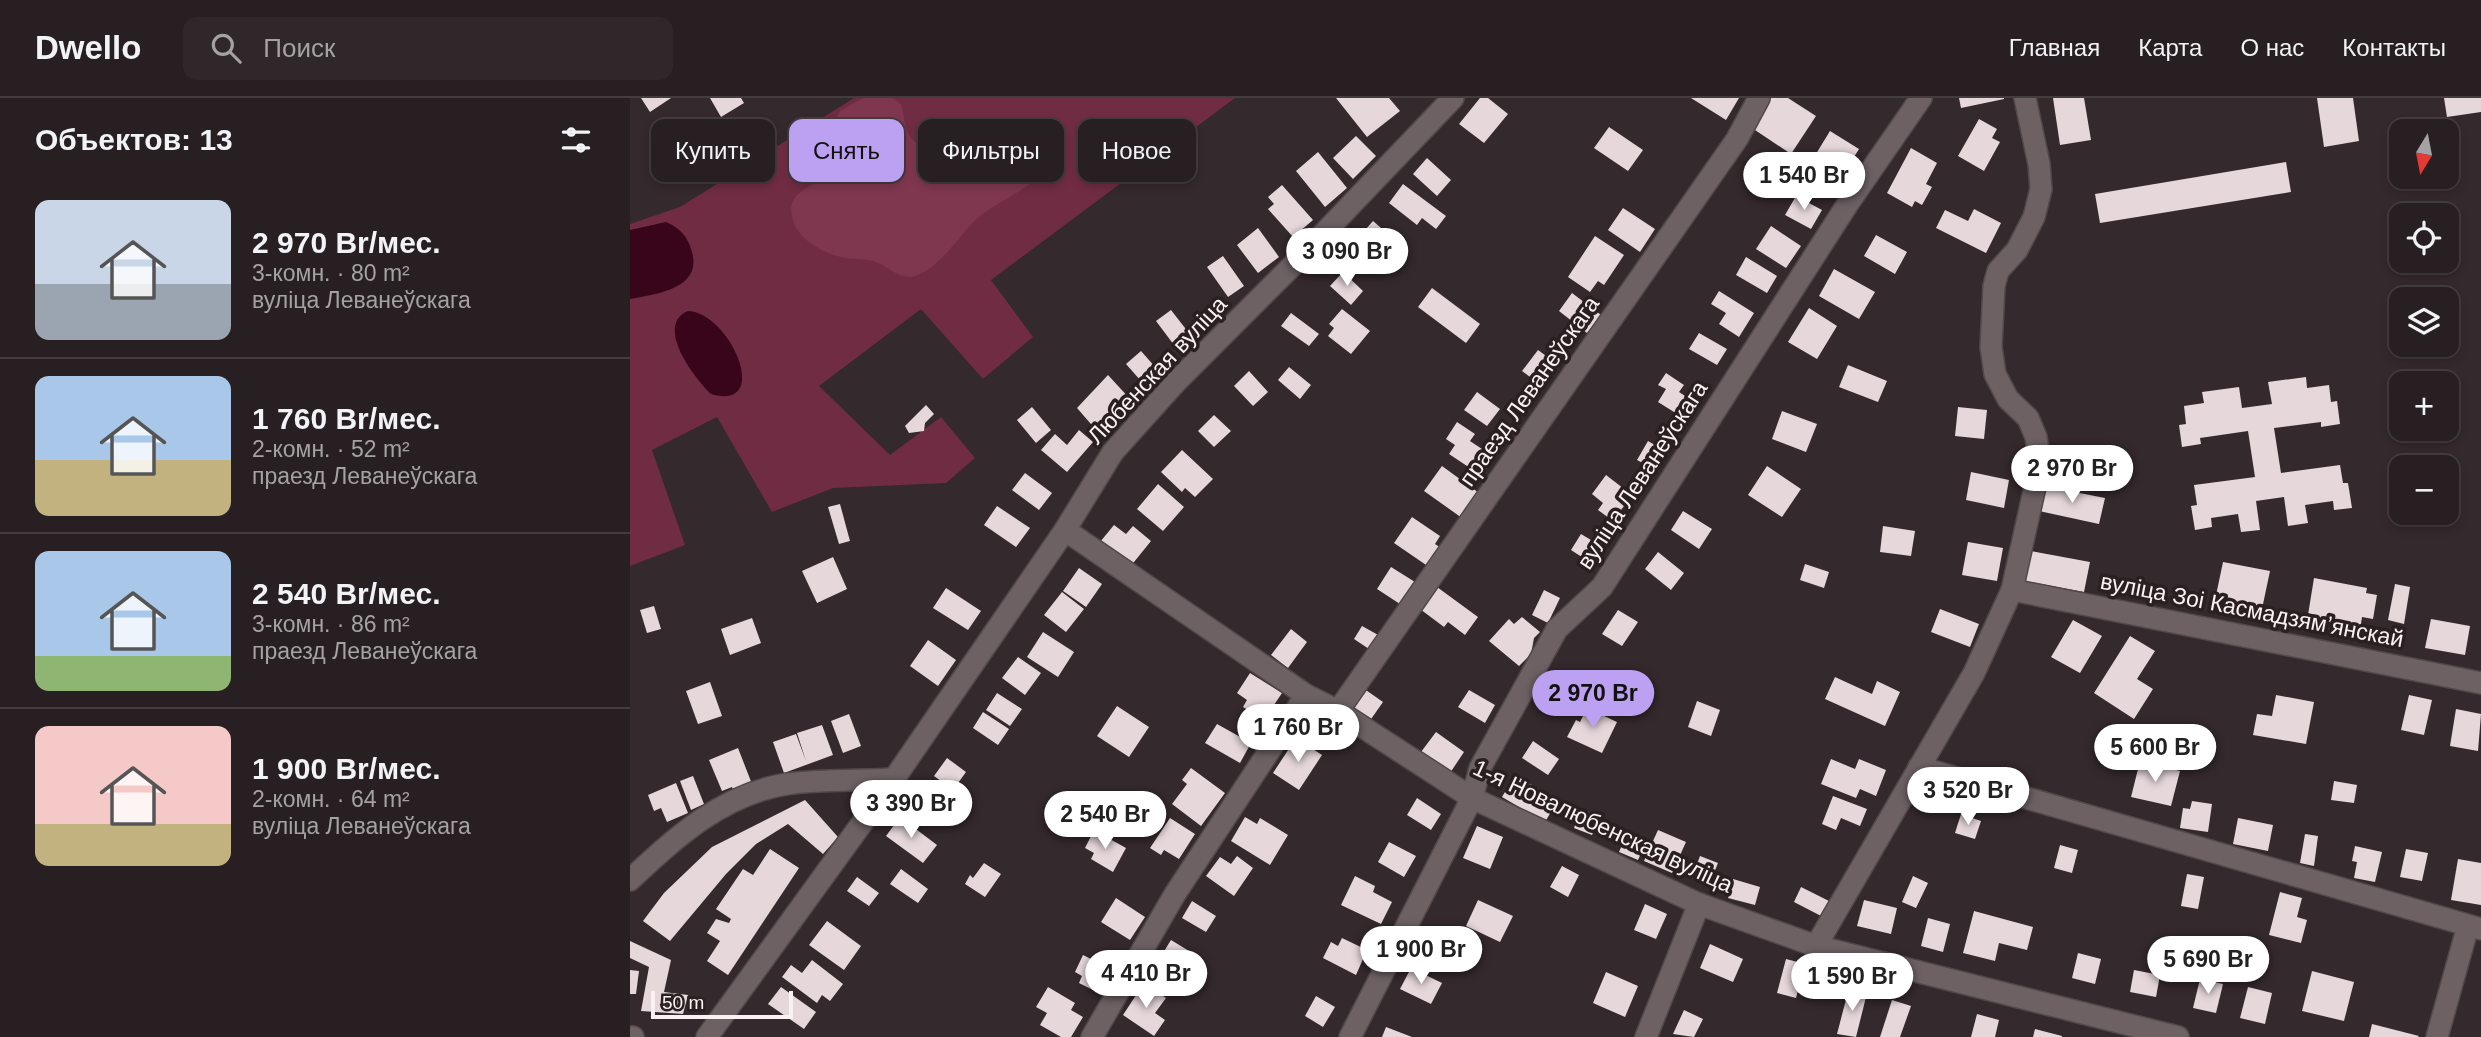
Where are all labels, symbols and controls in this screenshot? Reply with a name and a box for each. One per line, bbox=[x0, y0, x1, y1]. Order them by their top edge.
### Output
search box bbox=[183, 17, 673, 80]
text: Dwello bbox=[35, 29, 141, 66]
icon: search bbox=[207, 29, 245, 67]
text: Поиск bbox=[263, 33, 335, 63]
text: Главная bbox=[2009, 34, 2100, 61]
text: Карта bbox=[2138, 34, 2202, 61]
text: О нас bbox=[2240, 34, 2304, 61]
text: Контакты bbox=[2342, 34, 2446, 61]
chip: Купить bbox=[651, 119, 775, 182]
chip: Снять bbox=[789, 119, 904, 182]
chip: Фильтры bbox=[918, 119, 1064, 182]
chip: Новое bbox=[1078, 119, 1196, 182]
north arrow bbox=[2389, 119, 2459, 189]
map controls bbox=[2389, 119, 2459, 525]
icon: filters bbox=[557, 121, 595, 159]
text: Объектов: 13 bbox=[35, 123, 233, 156]
pin: 1 540 Br bbox=[1732, 152, 1876, 212]
text: 1 540 Br bbox=[1759, 162, 1849, 188]
button: locate bbox=[2389, 203, 2459, 273]
text: 2 970 Br/мес. bbox=[252, 226, 441, 259]
icon: home bbox=[91, 228, 175, 312]
pin: 3 090 Br bbox=[1275, 228, 1419, 288]
text: 3 090 Br bbox=[1302, 238, 1392, 264]
text: 3-комн. · 80 m² bbox=[252, 260, 410, 286]
text: вуліца Леванеўскага bbox=[252, 287, 471, 313]
button: layers bbox=[2389, 287, 2459, 357]
street label: Любенская вуліца bbox=[1082, 291, 1232, 449]
street label: праезд Леванеўскага bbox=[1454, 291, 1604, 491]
button: + bbox=[2389, 371, 2459, 441]
street label: вуліца Леванеўскага bbox=[1572, 376, 1713, 574]
text: 1 760 Br/мес. bbox=[252, 402, 441, 435]
icon: home bbox=[91, 404, 175, 488]
text: 2-комн. · 52 m² bbox=[252, 436, 410, 462]
pin: 2 970 Br bbox=[2000, 446, 2144, 505]
text: 2 970 Br bbox=[2027, 455, 2117, 481]
button: − bbox=[2389, 455, 2459, 525]
text: праезд Леванеўскага bbox=[252, 463, 477, 489]
street label: вуліца Зоі Касмадзямʼянскай bbox=[2098, 568, 2406, 652]
text: 2 540 Br/мес. bbox=[252, 577, 441, 610]
icon: home bbox=[91, 579, 175, 663]
text: 3-комн. · 86 m² bbox=[252, 611, 410, 637]
text: праезд Леванеўскага bbox=[252, 638, 477, 664]
pin: 2 970 Br bbox=[1521, 670, 1665, 730]
text: 2 970 Br bbox=[1548, 680, 1638, 706]
pin: 1 760 Br bbox=[1226, 704, 1370, 764]
text: 1 760 Br bbox=[1253, 714, 1343, 740]
pin: 5 600 Br bbox=[2083, 724, 2227, 784]
text: 5 600 Br bbox=[2110, 734, 2200, 760]
text: 1 900 Br/мес. bbox=[252, 752, 441, 785]
icon: home bbox=[91, 754, 175, 838]
street label: 1-я Новалюбенская вуліца bbox=[1469, 754, 1737, 898]
pin: 3 520 Br bbox=[1896, 768, 2040, 827]
text: 3 520 Br bbox=[1923, 777, 2013, 803]
pin: 3 390 Br bbox=[839, 780, 983, 840]
text: 2-комн. · 64 m² bbox=[252, 786, 410, 812]
text: 3 390 Br bbox=[866, 790, 956, 816]
pin: 2 540 Br bbox=[1033, 792, 1177, 851]
text: 2 540 Br bbox=[1060, 801, 1150, 827]
text: вуліца Леванеўскага bbox=[252, 813, 471, 839]
pin: 1 900 Br bbox=[1349, 926, 1493, 986]
text: 1 900 Br bbox=[1376, 936, 1466, 962]
pin: 5 690 Br bbox=[2136, 936, 2280, 996]
text: 5 690 Br bbox=[2163, 946, 2253, 972]
pin: 4 410 Br bbox=[1074, 950, 1218, 1010]
pin: 1 590 Br bbox=[1780, 954, 1924, 1013]
text: 4 410 Br bbox=[1101, 960, 1191, 986]
text: 1 590 Br bbox=[1807, 963, 1897, 989]
scale bar bbox=[651, 988, 793, 1020]
text: 50 m bbox=[662, 992, 704, 1013]

